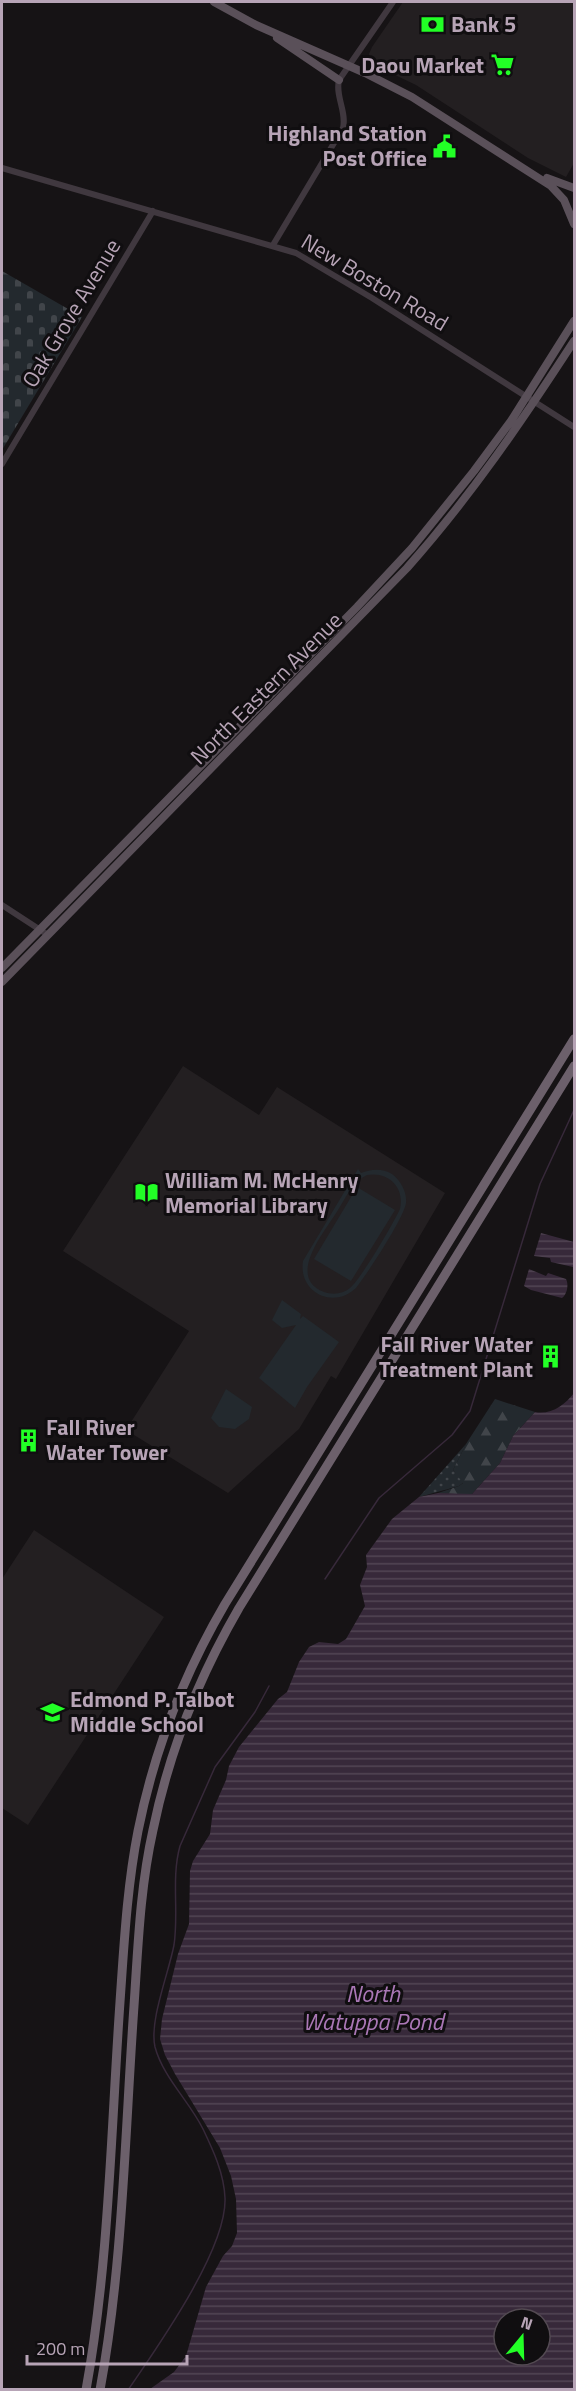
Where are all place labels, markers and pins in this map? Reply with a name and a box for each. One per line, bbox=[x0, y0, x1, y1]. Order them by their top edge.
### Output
place label: Bank 5 bbox=[451, 7, 516, 41]
bank icon: Bank 5 bbox=[420, 11, 446, 37]
place label: Daou Market bbox=[361, 48, 484, 82]
supermarket icon: Daou Market bbox=[489, 52, 515, 78]
place label: Highland Station Post Office bbox=[268, 116, 427, 175]
public building icon: Highland Station Post Office bbox=[432, 133, 458, 159]
place label: William M. McHenry Memorial Library bbox=[165, 1163, 358, 1222]
library icon: William M. McHenry Memorial Library bbox=[134, 1180, 160, 1206]
place label: Fall River Water Treatment Plant bbox=[379, 1327, 533, 1386]
building icon: Fall River Water Treatment Plant bbox=[538, 1344, 564, 1370]
place label: Fall River Water Tower bbox=[46, 1410, 168, 1469]
building icon: Fall River Water Tower bbox=[15, 1427, 41, 1453]
place label: Edmond P. Talbot Middle School bbox=[70, 1682, 234, 1741]
school or university icon: Edmond P. Talbot Middle School bbox=[39, 1699, 65, 1725]

